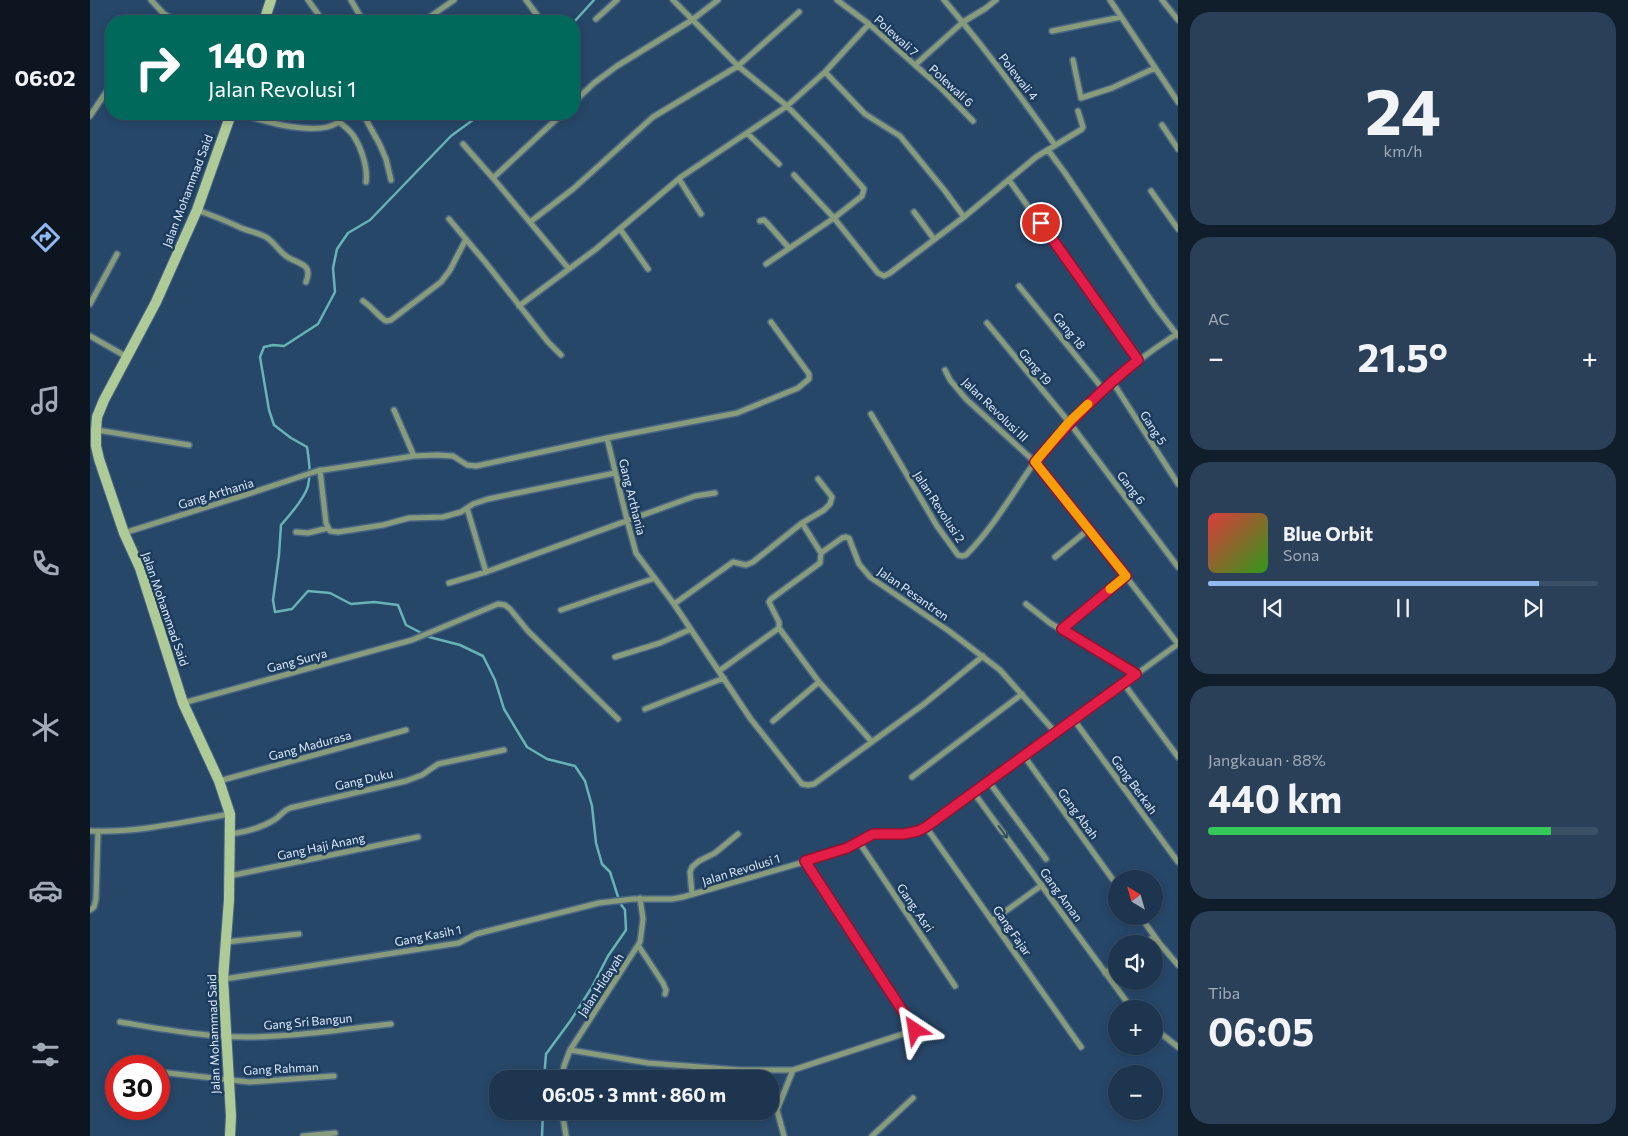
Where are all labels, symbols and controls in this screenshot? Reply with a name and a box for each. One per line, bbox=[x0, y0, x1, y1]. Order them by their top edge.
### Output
street label: Polewali 7 bbox=[872, 12, 922, 59]
text: 140 m bbox=[208, 32, 306, 75]
icon: right bbox=[125, 35, 190, 100]
street label: Polewali 4 bbox=[996, 50, 1041, 102]
street label: Polewali 6 bbox=[927, 61, 977, 109]
text: 06:02 bbox=[14, 64, 76, 91]
text: 24 bbox=[1365, 69, 1441, 148]
text: Jalan Revolusi 1 bbox=[208, 75, 356, 102]
street label: Jalan Mohammad Said bbox=[159, 132, 216, 249]
text: km/h bbox=[1384, 141, 1422, 160]
pin bbox=[1020, 202, 1062, 244]
icon: arrive bbox=[1027, 209, 1055, 237]
icon: directions bbox=[28, 220, 63, 255]
street label: Gang 18 bbox=[1051, 309, 1089, 352]
text: AC bbox=[1208, 309, 1230, 328]
text: 21.5° bbox=[1358, 333, 1448, 380]
text: − bbox=[1208, 340, 1224, 374]
text: + bbox=[1582, 340, 1598, 374]
street label: Gang 19 bbox=[1017, 345, 1055, 387]
street label: Jalan Revolusi III bbox=[959, 374, 1031, 445]
icon: music bbox=[28, 383, 63, 418]
street label: Gang 5 bbox=[1138, 408, 1170, 447]
street label: Gang Arthania bbox=[617, 457, 649, 536]
street label: Jalan Revolusi 2 bbox=[911, 468, 968, 546]
street label: Gang 6 bbox=[1115, 468, 1149, 507]
street label: Gang Arthania bbox=[176, 475, 255, 511]
text: Blue Orbit bbox=[1283, 522, 1373, 545]
text: Sona bbox=[1283, 545, 1319, 564]
icon: phone bbox=[28, 546, 63, 581]
street label: Jalan Mohammad Said bbox=[139, 550, 192, 668]
street label: Jalan Pesantren bbox=[875, 564, 952, 624]
icon: previous bbox=[1259, 594, 1287, 622]
icon: pause bbox=[1389, 594, 1417, 622]
icon: next bbox=[1519, 594, 1547, 622]
street label: Gang Surya bbox=[265, 645, 328, 675]
icon: climate bbox=[28, 710, 63, 745]
street label: Gang Madurasa bbox=[267, 727, 352, 763]
text: Jangkauan · 88% bbox=[1208, 750, 1326, 769]
street label: Gang Berkah bbox=[1109, 752, 1161, 817]
street label: Gang Duku bbox=[333, 766, 394, 793]
text: 440 km bbox=[1208, 774, 1342, 821]
street label: Gang Abah bbox=[1056, 785, 1102, 842]
one-way arrow bbox=[998, 825, 1008, 839]
street label: Gang Haji Anang bbox=[276, 830, 366, 862]
street label: Jalan Revolusi 1 bbox=[700, 851, 782, 889]
street label: Gang Aman bbox=[1038, 865, 1086, 924]
north arrow bbox=[1108, 870, 1162, 925]
map controls bbox=[1108, 870, 1163, 1120]
icon: car bbox=[28, 873, 63, 908]
street label: Gang. Asri bbox=[895, 881, 937, 934]
street label: Gang Fajar bbox=[991, 903, 1035, 958]
street label: Gang Kasih 1 bbox=[393, 922, 462, 948]
button: sound bbox=[1108, 935, 1163, 990]
street label: Jalan Hidayah bbox=[575, 950, 627, 1019]
street label: Jalan Mohammad Said bbox=[204, 974, 223, 1094]
text: Tiba bbox=[1208, 983, 1240, 1002]
button: + bbox=[1108, 1000, 1163, 1055]
position arrow bbox=[888, 1003, 940, 1055]
text: 06:05 bbox=[1208, 1007, 1314, 1054]
street label: Gang Sri Bangun bbox=[263, 1010, 353, 1032]
icon: filters bbox=[28, 1037, 63, 1072]
speed limit sign: 30 bbox=[105, 1055, 170, 1120]
street label: Gang Rahman bbox=[243, 1059, 319, 1077]
button: − bbox=[1108, 1065, 1163, 1120]
text: 06:05 · 3 mnt · 860 m bbox=[542, 1083, 726, 1106]

